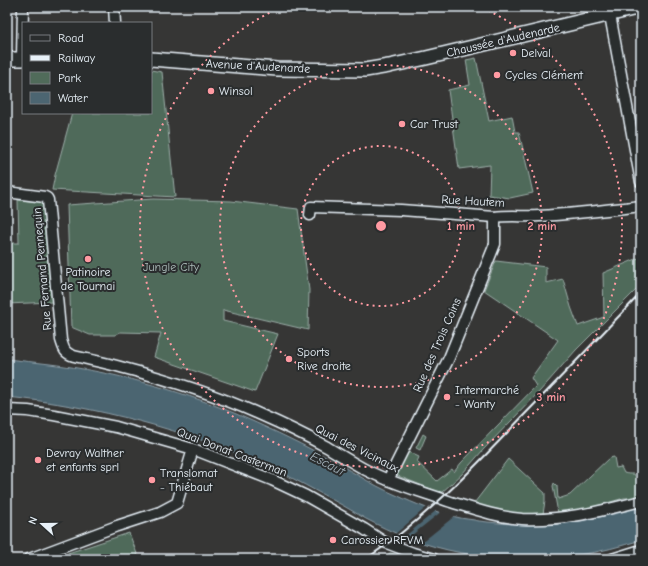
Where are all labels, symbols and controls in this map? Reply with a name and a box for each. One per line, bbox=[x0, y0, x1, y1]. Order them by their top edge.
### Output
street label: Chaussée d'Audenarde bbox=[445, 20, 561, 60]
legend bbox=[22, 22, 152, 114]
text: Road bbox=[58, 31, 84, 45]
place label: Delval bbox=[521, 46, 551, 60]
marker: Delval bbox=[508, 48, 518, 58]
text: Railway bbox=[58, 51, 96, 65]
street label: Avenue d'Audenarde bbox=[206, 56, 310, 76]
place label: Cycles Clément bbox=[505, 68, 584, 82]
marker: Cycles Clément bbox=[492, 70, 502, 80]
text: Park bbox=[58, 71, 81, 85]
place label: Winsol bbox=[219, 84, 253, 98]
marker: Winsol bbox=[206, 86, 216, 96]
text: Water bbox=[58, 91, 88, 105]
place label: Car Trust bbox=[410, 117, 458, 131]
marker: Car Trust bbox=[397, 119, 407, 129]
street label: Rue Hautem bbox=[441, 192, 505, 210]
street label: Rue Fernand Pennequin bbox=[30, 207, 54, 331]
centre of rings bbox=[374, 219, 388, 233]
text: 1 min bbox=[447, 219, 475, 233]
text: 2 min bbox=[527, 219, 557, 233]
marker: Patinoire de Tournai bbox=[83, 254, 93, 264]
park label: Jungle City bbox=[143, 260, 200, 274]
place label: Patinoire de Tournai bbox=[61, 265, 115, 293]
street label: Rue des Trois Coins bbox=[410, 296, 464, 394]
place label: Sports Rive droite bbox=[297, 345, 351, 373]
marker: Sports Rive droite bbox=[284, 354, 294, 364]
place label: Intermarché - Wanty bbox=[455, 383, 519, 411]
text: 3 min bbox=[536, 390, 566, 404]
marker: Intermarché - Wanty bbox=[442, 392, 452, 402]
street label: Quai des Vicinaux bbox=[313, 421, 401, 475]
street label: Quai Donat Casterman bbox=[175, 425, 289, 479]
place label: Devray Walther et enfants sprl bbox=[46, 446, 124, 474]
water label: Escaut bbox=[308, 448, 349, 479]
marker: Devray Walther et enfants sprl bbox=[33, 455, 43, 465]
place label: Translomat - Thiébaut bbox=[160, 466, 218, 494]
marker: Translomat - Thiébaut bbox=[147, 475, 157, 485]
north arrow bbox=[22, 504, 62, 544]
text: N bbox=[26, 515, 40, 526]
place label: Carossier RFVM bbox=[341, 533, 423, 547]
marker: Carossier RFVM bbox=[328, 535, 338, 545]

